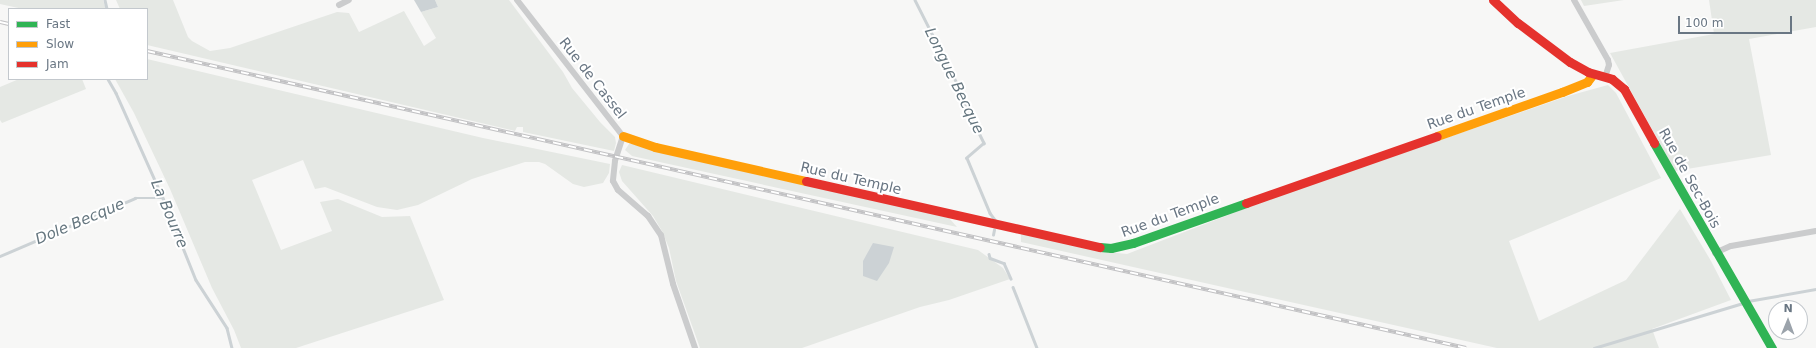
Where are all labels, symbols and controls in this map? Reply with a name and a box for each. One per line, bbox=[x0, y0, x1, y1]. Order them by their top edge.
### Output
legend bbox=[8, 8, 148, 80]
scale bar bbox=[1680, 8, 1794, 34]
text: 100 m bbox=[1685, 16, 1723, 30]
text: Fast bbox=[46, 17, 70, 31]
water label: Longue Becque bbox=[920, 25, 988, 137]
street label: Rue de Cassel bbox=[556, 34, 630, 122]
text: Slow bbox=[46, 37, 74, 51]
text: Jam bbox=[46, 57, 69, 71]
street label: Rue du Temple bbox=[1425, 83, 1527, 133]
street label: Rue de Sec-Bois bbox=[1655, 125, 1725, 231]
street label: Rue du Temple bbox=[799, 158, 903, 198]
water label: La Bourre bbox=[146, 177, 192, 251]
street label: Rue du Temple bbox=[1119, 189, 1221, 241]
water label: Dole Becque bbox=[33, 195, 127, 249]
north arrow bbox=[1768, 300, 1808, 340]
text: N bbox=[1783, 302, 1793, 315]

